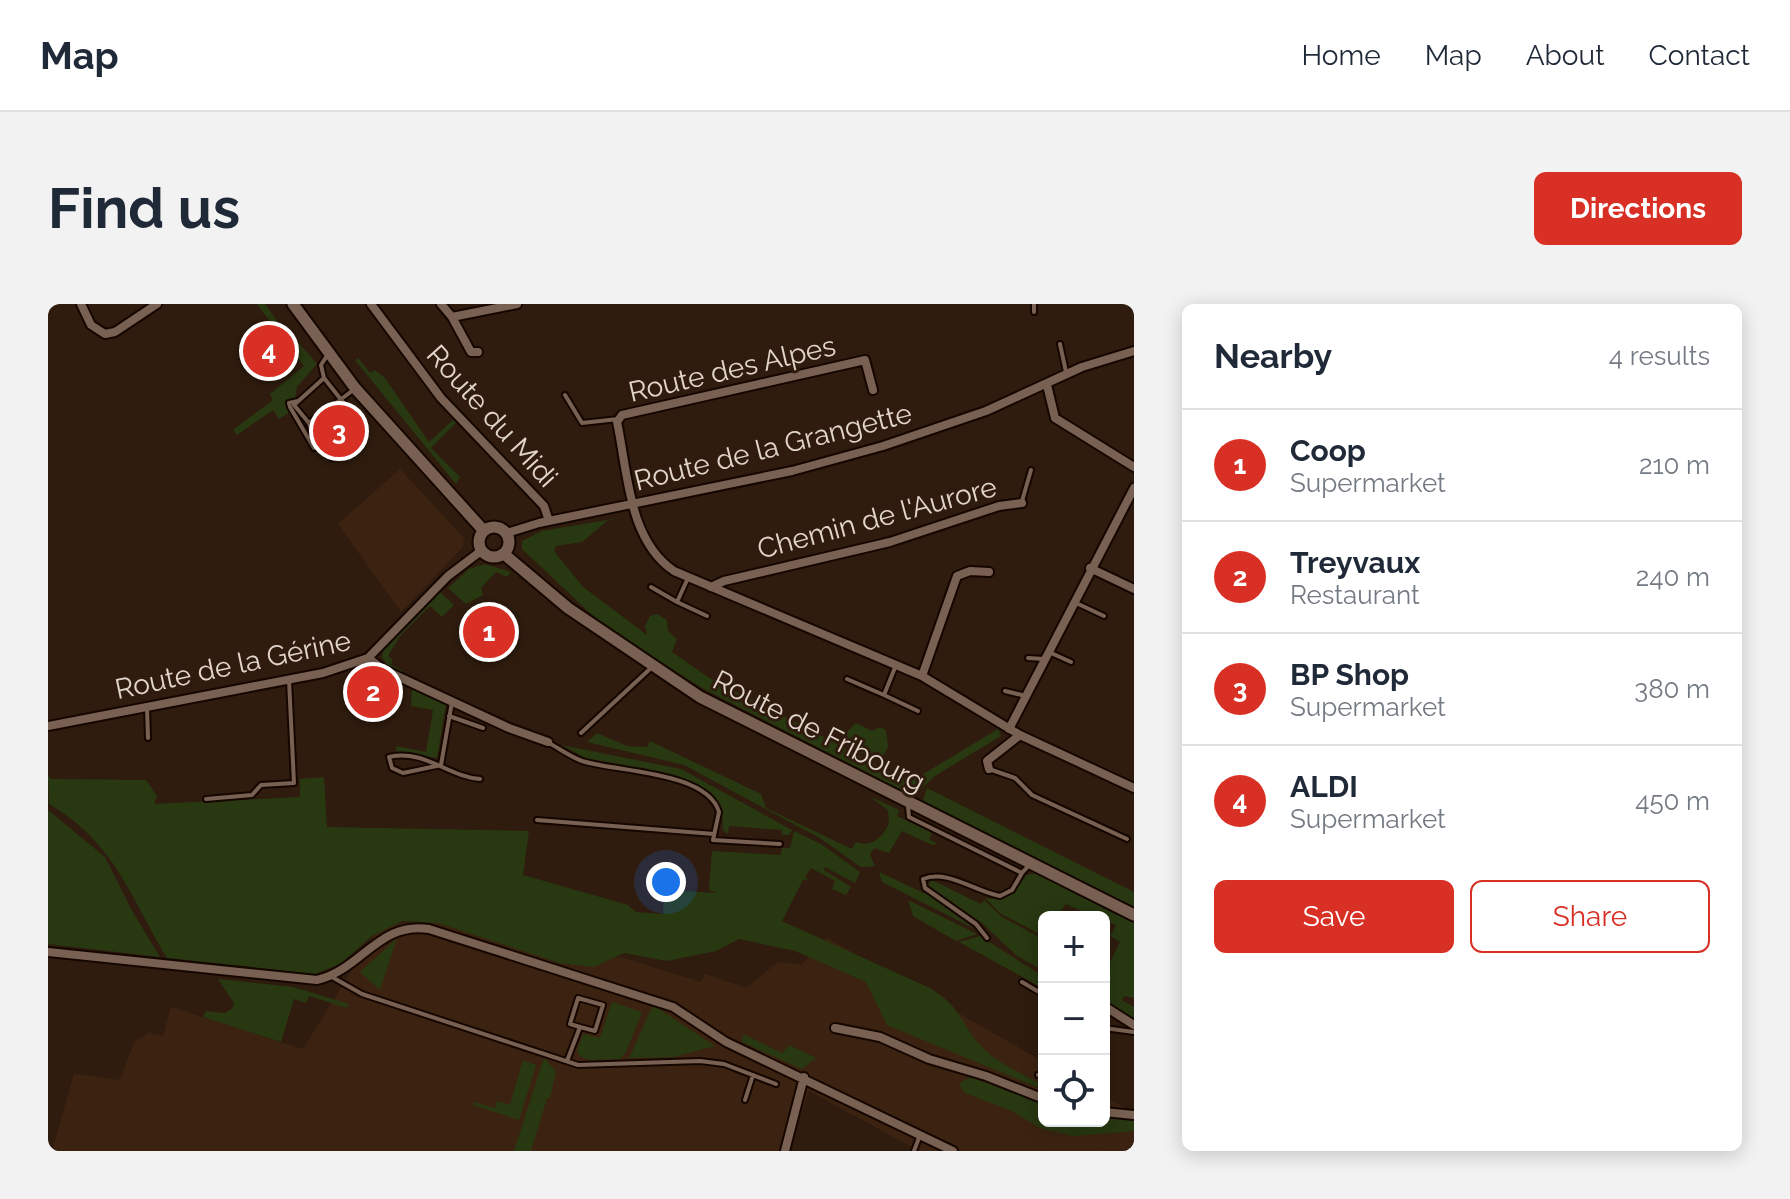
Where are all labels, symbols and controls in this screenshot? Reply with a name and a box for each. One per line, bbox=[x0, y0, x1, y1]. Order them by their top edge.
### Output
text: Map bbox=[40, 33, 119, 78]
text: Home bbox=[1301, 39, 1381, 72]
text: Map bbox=[1425, 39, 1482, 72]
text: About bbox=[1526, 39, 1605, 72]
text: Contact bbox=[1649, 39, 1750, 72]
button: Directions bbox=[1534, 172, 1742, 245]
text: Find us bbox=[48, 175, 240, 241]
pin: 4 bbox=[243, 321, 295, 381]
street label: Route des Alpes bbox=[625, 329, 839, 409]
text: Nearby bbox=[1214, 336, 1332, 376]
street label: Route du Midi bbox=[420, 338, 564, 494]
text: 4 results bbox=[1609, 341, 1710, 371]
street label: Route de la Grangette bbox=[631, 397, 915, 497]
pin: 3 bbox=[313, 401, 365, 461]
text: Coop bbox=[1290, 433, 1366, 468]
text: 1 bbox=[1234, 450, 1246, 480]
text: 210 m bbox=[1639, 450, 1710, 480]
text: Supermarket bbox=[1290, 468, 1446, 498]
street label: Chemin de l'Aurore bbox=[754, 470, 1000, 566]
text: Treyvaux bbox=[1290, 545, 1420, 580]
text: 2 bbox=[1233, 562, 1247, 592]
text: 240 m bbox=[1636, 562, 1710, 592]
text: Restaurant bbox=[1290, 580, 1420, 610]
pin: 1 bbox=[463, 602, 515, 662]
street label: Route de la Gérine bbox=[112, 624, 354, 706]
text: BP Shop bbox=[1290, 657, 1409, 692]
pin: 2 bbox=[347, 662, 399, 722]
street label: Route de Fribourg bbox=[707, 663, 931, 799]
text: 3 bbox=[1233, 674, 1247, 704]
text: 380 m bbox=[1634, 674, 1710, 704]
text: Supermarket bbox=[1290, 692, 1446, 722]
text: ALDI bbox=[1290, 769, 1358, 804]
text: 4 bbox=[1233, 786, 1247, 816]
text: 450 m bbox=[1635, 786, 1710, 816]
text: Supermarket bbox=[1290, 804, 1446, 834]
your location bbox=[646, 862, 686, 902]
button: Save bbox=[1214, 880, 1454, 953]
button: Share bbox=[1470, 880, 1710, 953]
map controls bbox=[1038, 911, 1110, 1127]
button: + bbox=[1038, 911, 1110, 983]
button: − bbox=[1038, 983, 1110, 1055]
button: locate bbox=[1038, 1055, 1110, 1127]

